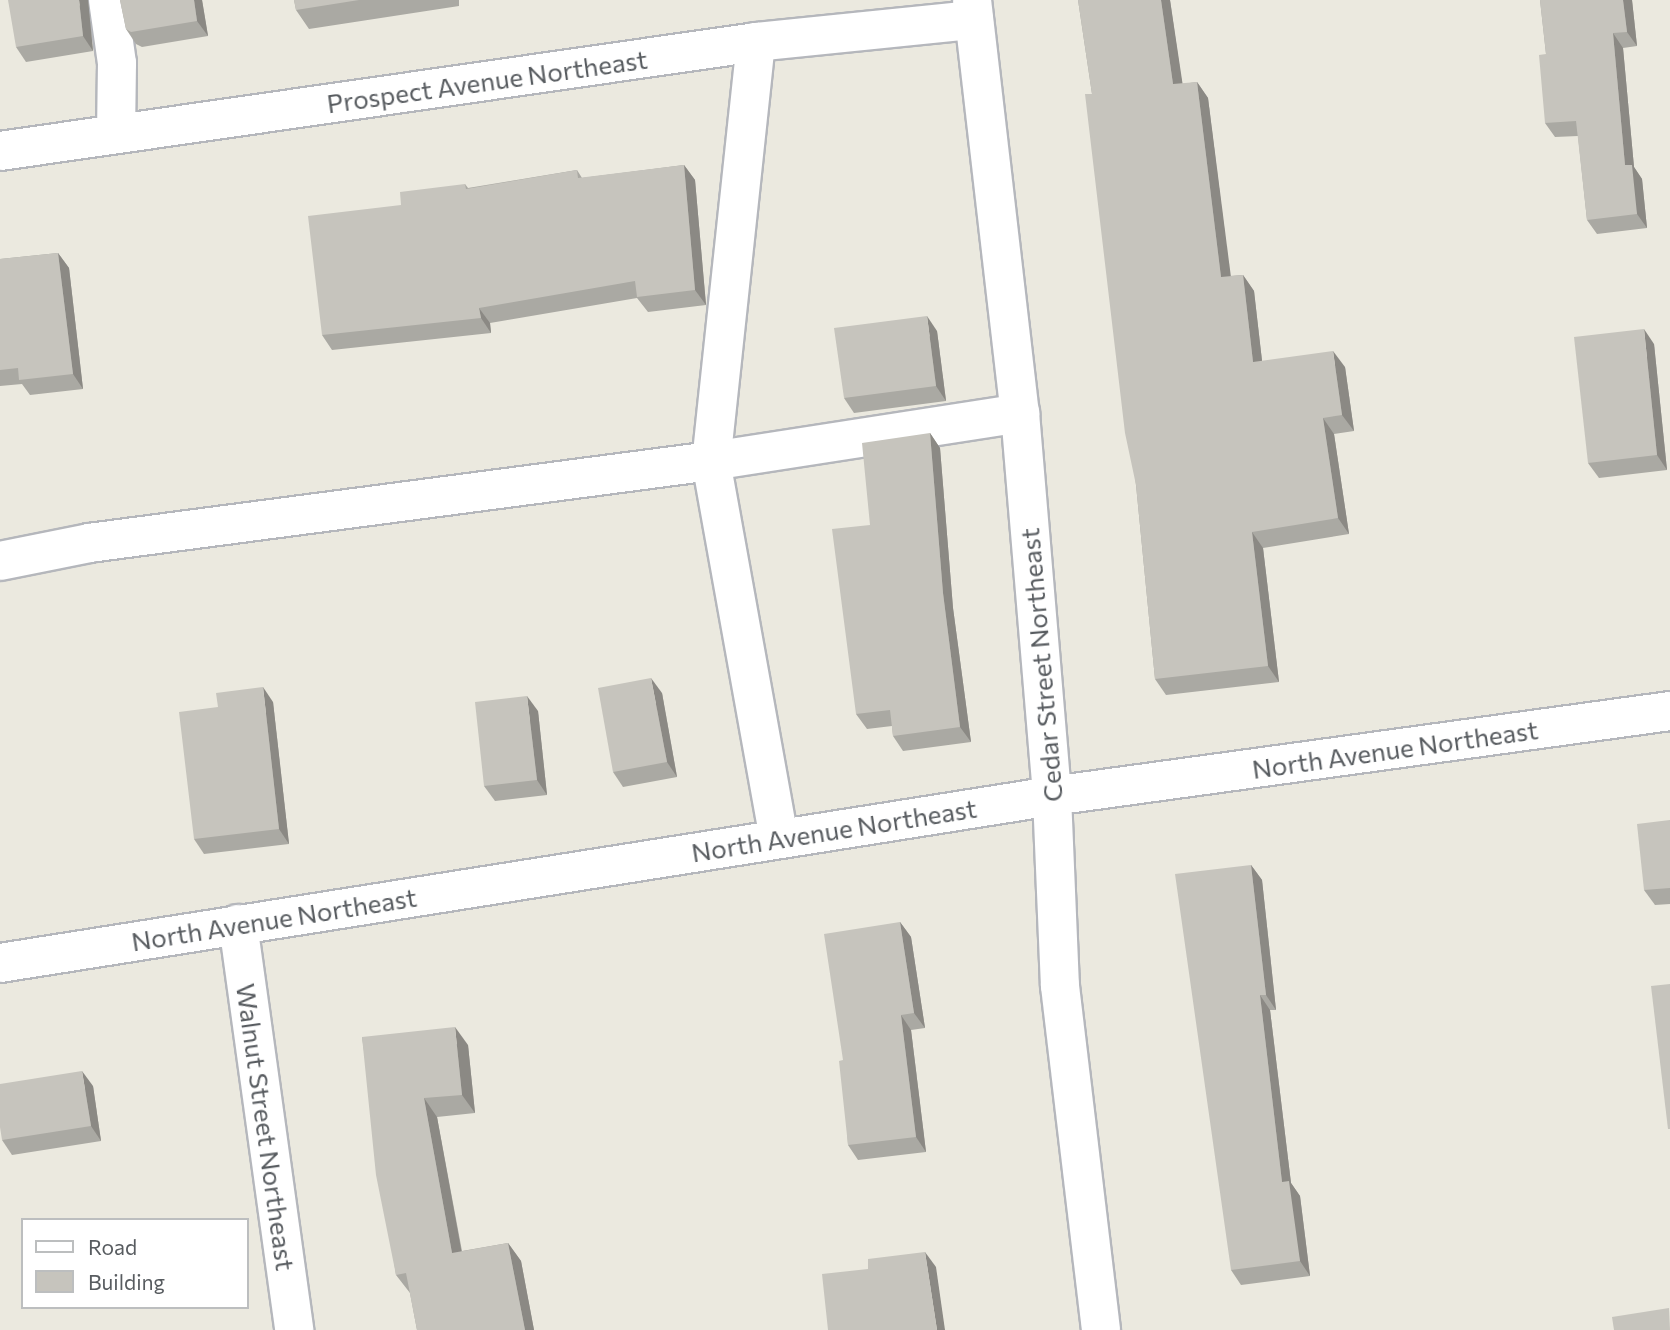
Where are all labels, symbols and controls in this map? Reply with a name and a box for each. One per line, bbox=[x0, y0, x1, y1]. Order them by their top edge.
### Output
street label: Prospect Avenue Northeast bbox=[325, 43, 649, 119]
street label: Cedar Street Northeast bbox=[1013, 527, 1069, 803]
street label: North Avenue Northeast bbox=[1250, 713, 1540, 785]
street label: North Avenue Northeast bbox=[689, 792, 979, 868]
street label: North Avenue Northeast bbox=[129, 881, 419, 957]
street label: Walnut Street Northeast bbox=[230, 981, 302, 1273]
legend bbox=[21, 1218, 248, 1309]
text: Road bbox=[88, 1234, 137, 1259]
text: Building bbox=[88, 1269, 165, 1294]

